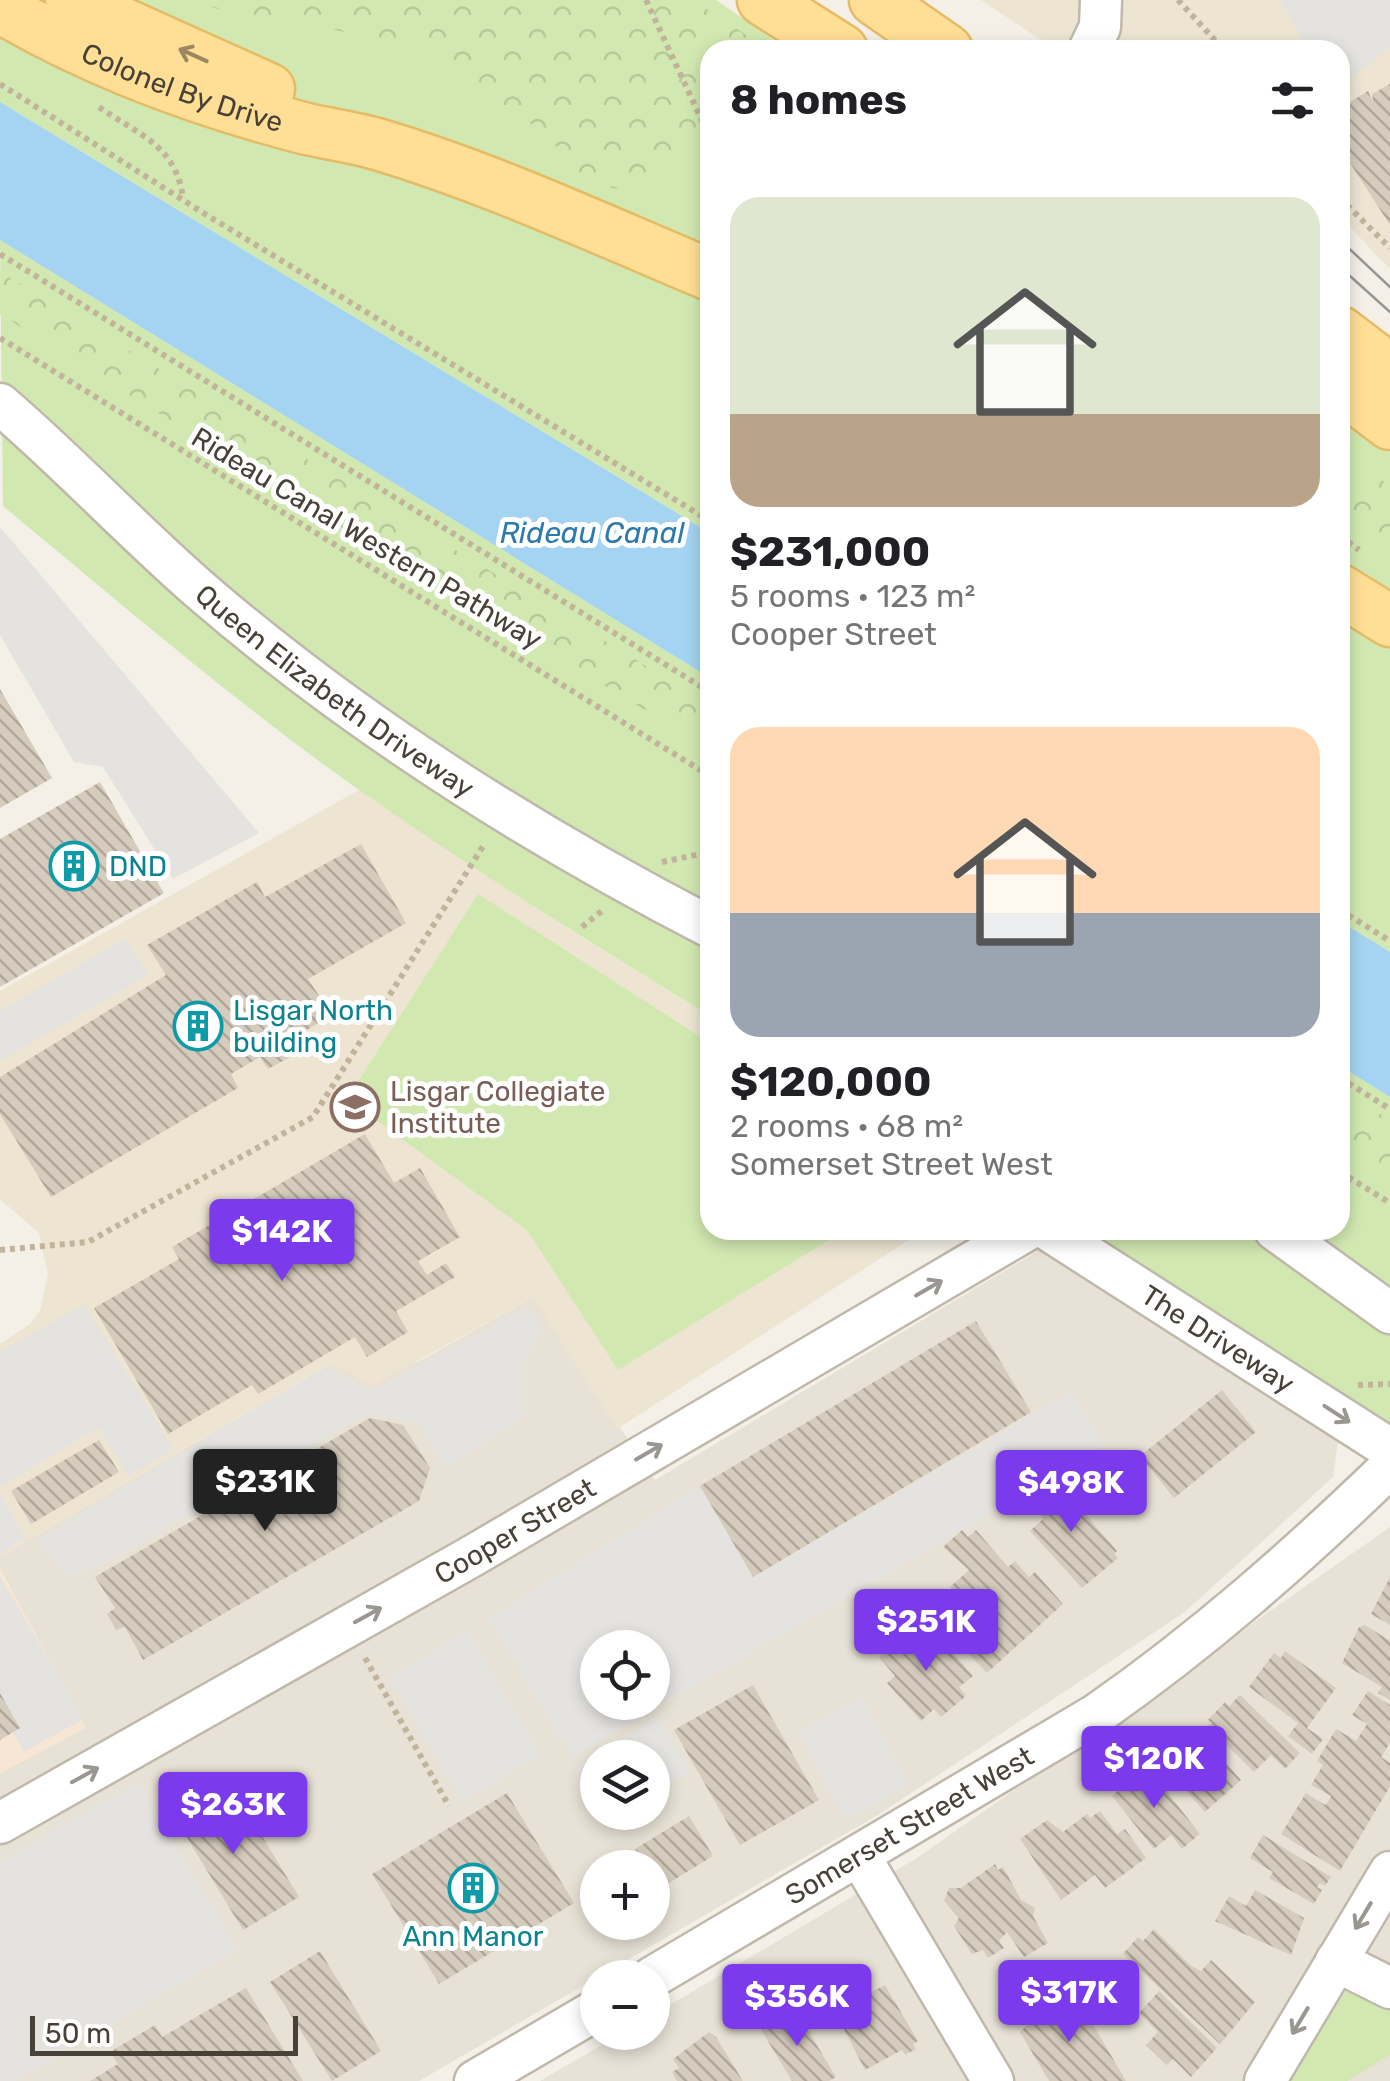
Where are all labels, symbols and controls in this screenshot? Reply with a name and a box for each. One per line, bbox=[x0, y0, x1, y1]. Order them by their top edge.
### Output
street label: Colonel By Drive bbox=[76, 36, 287, 139]
one-way arrow bbox=[178, 45, 209, 63]
icon: filters bbox=[1265, 73, 1320, 128]
text: 8 homes bbox=[730, 75, 907, 125]
icon: home bbox=[935, 262, 1115, 442]
street label: Rideau Canal Western Pathway bbox=[186, 421, 548, 656]
water label: Rideau Canal bbox=[499, 515, 685, 551]
text: $231,000 bbox=[730, 527, 930, 577]
text: 5 rooms · 123 m² bbox=[730, 577, 975, 615]
street label: Queen Elizabeth Driveway bbox=[189, 578, 480, 805]
text: Cooper Street bbox=[730, 615, 937, 653]
icon: home bbox=[935, 792, 1115, 972]
building icon: DND bbox=[48, 840, 100, 892]
place label: DND bbox=[109, 850, 167, 883]
place label: Lisgar North building bbox=[233, 994, 393, 1059]
building icon: Lisgar North building bbox=[172, 1000, 224, 1052]
text: $120,000 bbox=[730, 1057, 932, 1107]
place label: Lisgar Collegiate Institute bbox=[390, 1075, 605, 1140]
school or university icon: Lisgar Collegiate Institute bbox=[329, 1081, 381, 1133]
text: 2 rooms · 68 m² bbox=[730, 1107, 963, 1145]
text: Somerset Street West bbox=[730, 1145, 1053, 1183]
pin: $142K bbox=[212, 1199, 352, 1284]
text: $142K bbox=[231, 1212, 333, 1250]
one-way arrow bbox=[914, 1277, 943, 1297]
street label: The Driveway bbox=[1135, 1278, 1300, 1400]
one-way arrow bbox=[1322, 1404, 1350, 1425]
one-way arrow bbox=[634, 1442, 663, 1462]
pin: $231K bbox=[195, 1449, 335, 1534]
pin: $498K bbox=[1001, 1450, 1141, 1535]
text: $231K bbox=[215, 1462, 315, 1500]
text: $498K bbox=[1018, 1463, 1124, 1501]
street label: Cooper Street bbox=[429, 1471, 602, 1591]
pin: $251K bbox=[856, 1589, 996, 1674]
text: $251K bbox=[876, 1602, 976, 1640]
one-way arrow bbox=[353, 1605, 382, 1625]
map controls bbox=[580, 1630, 670, 2050]
button: locate bbox=[580, 1630, 670, 1720]
pin: $120K bbox=[1084, 1726, 1224, 1811]
street label: Somerset Street West bbox=[779, 1739, 1039, 1912]
text: $120K bbox=[1103, 1739, 1205, 1777]
button: layers bbox=[580, 1740, 670, 1830]
one-way arrow bbox=[69, 1764, 99, 1784]
pin: $263K bbox=[163, 1772, 303, 1857]
text: $263K bbox=[180, 1785, 286, 1823]
button: + bbox=[580, 1850, 670, 1940]
building icon: Ann Manor bbox=[447, 1862, 499, 1914]
one-way arrow bbox=[1353, 1902, 1373, 1930]
place label: Ann Manor bbox=[403, 1920, 544, 1953]
button: − bbox=[580, 1960, 670, 2050]
pin: $317K bbox=[999, 1960, 1139, 2045]
pin: $356K bbox=[727, 1964, 867, 2049]
text: $317K bbox=[1020, 1973, 1118, 2011]
text: $356K bbox=[744, 1977, 850, 2015]
one-way arrow bbox=[1290, 2006, 1310, 2035]
scale bar bbox=[30, 2011, 298, 2056]
text: 50 m bbox=[45, 2017, 111, 2050]

